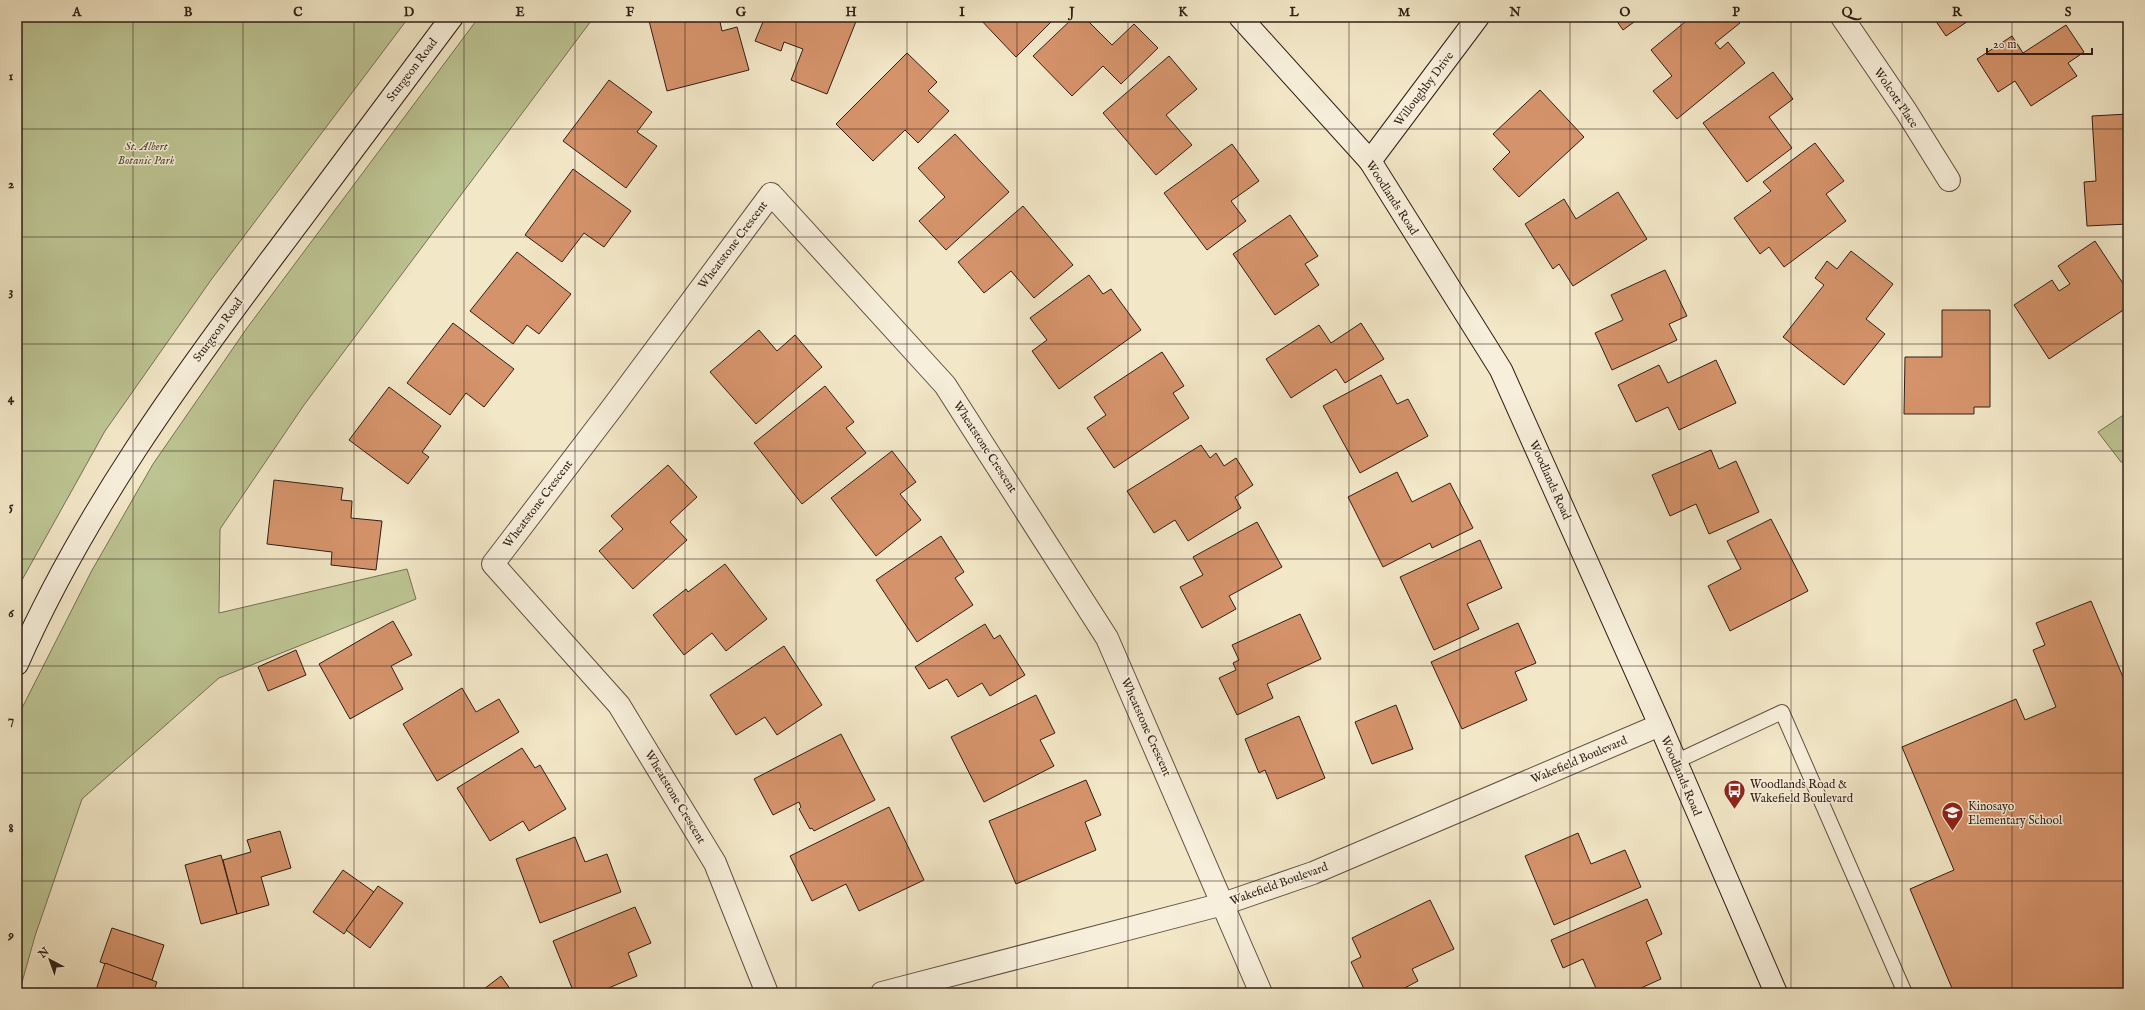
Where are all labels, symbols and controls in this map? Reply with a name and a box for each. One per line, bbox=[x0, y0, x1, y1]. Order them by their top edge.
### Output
text: A bbox=[72, 4, 83, 21]
text: B bbox=[184, 4, 193, 21]
text: C bbox=[293, 4, 303, 21]
text: D bbox=[404, 4, 415, 21]
text: E bbox=[515, 4, 525, 21]
text: F bbox=[626, 4, 635, 21]
text: G bbox=[736, 4, 747, 21]
text: H bbox=[845, 4, 857, 21]
text: I bbox=[959, 4, 965, 21]
text: J bbox=[1067, 4, 1075, 21]
text: K bbox=[1178, 4, 1188, 21]
text: L bbox=[1288, 4, 1299, 21]
text: M bbox=[1398, 4, 1411, 21]
text: N bbox=[1508, 4, 1521, 21]
text: O bbox=[1620, 4, 1631, 21]
text: P bbox=[1732, 4, 1740, 21]
text: Q bbox=[1842, 4, 1862, 21]
text: R bbox=[1952, 4, 1963, 21]
text: S bbox=[2065, 4, 2072, 21]
scale bar bbox=[1987, 30, 2092, 56]
street label: Sturgeon Road bbox=[383, 35, 441, 105]
text: 20 m bbox=[1993, 37, 2016, 52]
street label: Willoughby Drive bbox=[1391, 48, 1457, 129]
street label: Wolcott Place bbox=[1870, 65, 1922, 131]
text: 1 bbox=[9, 68, 14, 85]
park label: St. Albert Botanic Park bbox=[118, 139, 175, 168]
street label: Woodlands Road bbox=[1362, 158, 1422, 238]
text: 2 bbox=[8, 176, 14, 193]
street label: Wheatstone Crescent bbox=[695, 198, 771, 292]
text: 3 bbox=[9, 283, 14, 300]
street label: Sturgeon Road bbox=[190, 295, 247, 365]
text: 4 bbox=[8, 390, 15, 407]
street label: Wheatstone Crescent bbox=[950, 398, 1020, 496]
street label: Woodlands Road bbox=[1526, 438, 1574, 523]
street label: Wheatstone Crescent bbox=[500, 457, 576, 551]
text: 5 bbox=[9, 498, 14, 515]
text: 6 bbox=[8, 605, 14, 622]
street label: Wheatstone Crescent bbox=[1118, 675, 1174, 779]
text: 7 bbox=[8, 712, 14, 729]
street label: Wakefield Boulevard bbox=[1529, 733, 1630, 787]
street label: Woodlands Road bbox=[1657, 734, 1705, 819]
street label: Wheatstone Crescent bbox=[641, 748, 709, 846]
place label: Woodlands Road & Wakefield Boulevard bbox=[1750, 777, 1854, 806]
bus stop icon: Woodlands Road & Wakefield Boulevard bbox=[1721, 778, 1747, 811]
place label: Kinosayo Elementary School bbox=[1968, 799, 2063, 828]
school or university icon: Kinosayo Elementary School bbox=[1940, 800, 1966, 833]
text: 8 bbox=[8, 820, 14, 837]
street label: Wakefield Boulevard bbox=[1228, 859, 1331, 909]
text: 9 bbox=[7, 927, 14, 944]
north arrow bbox=[30, 940, 70, 980]
text: N bbox=[35, 944, 53, 962]

